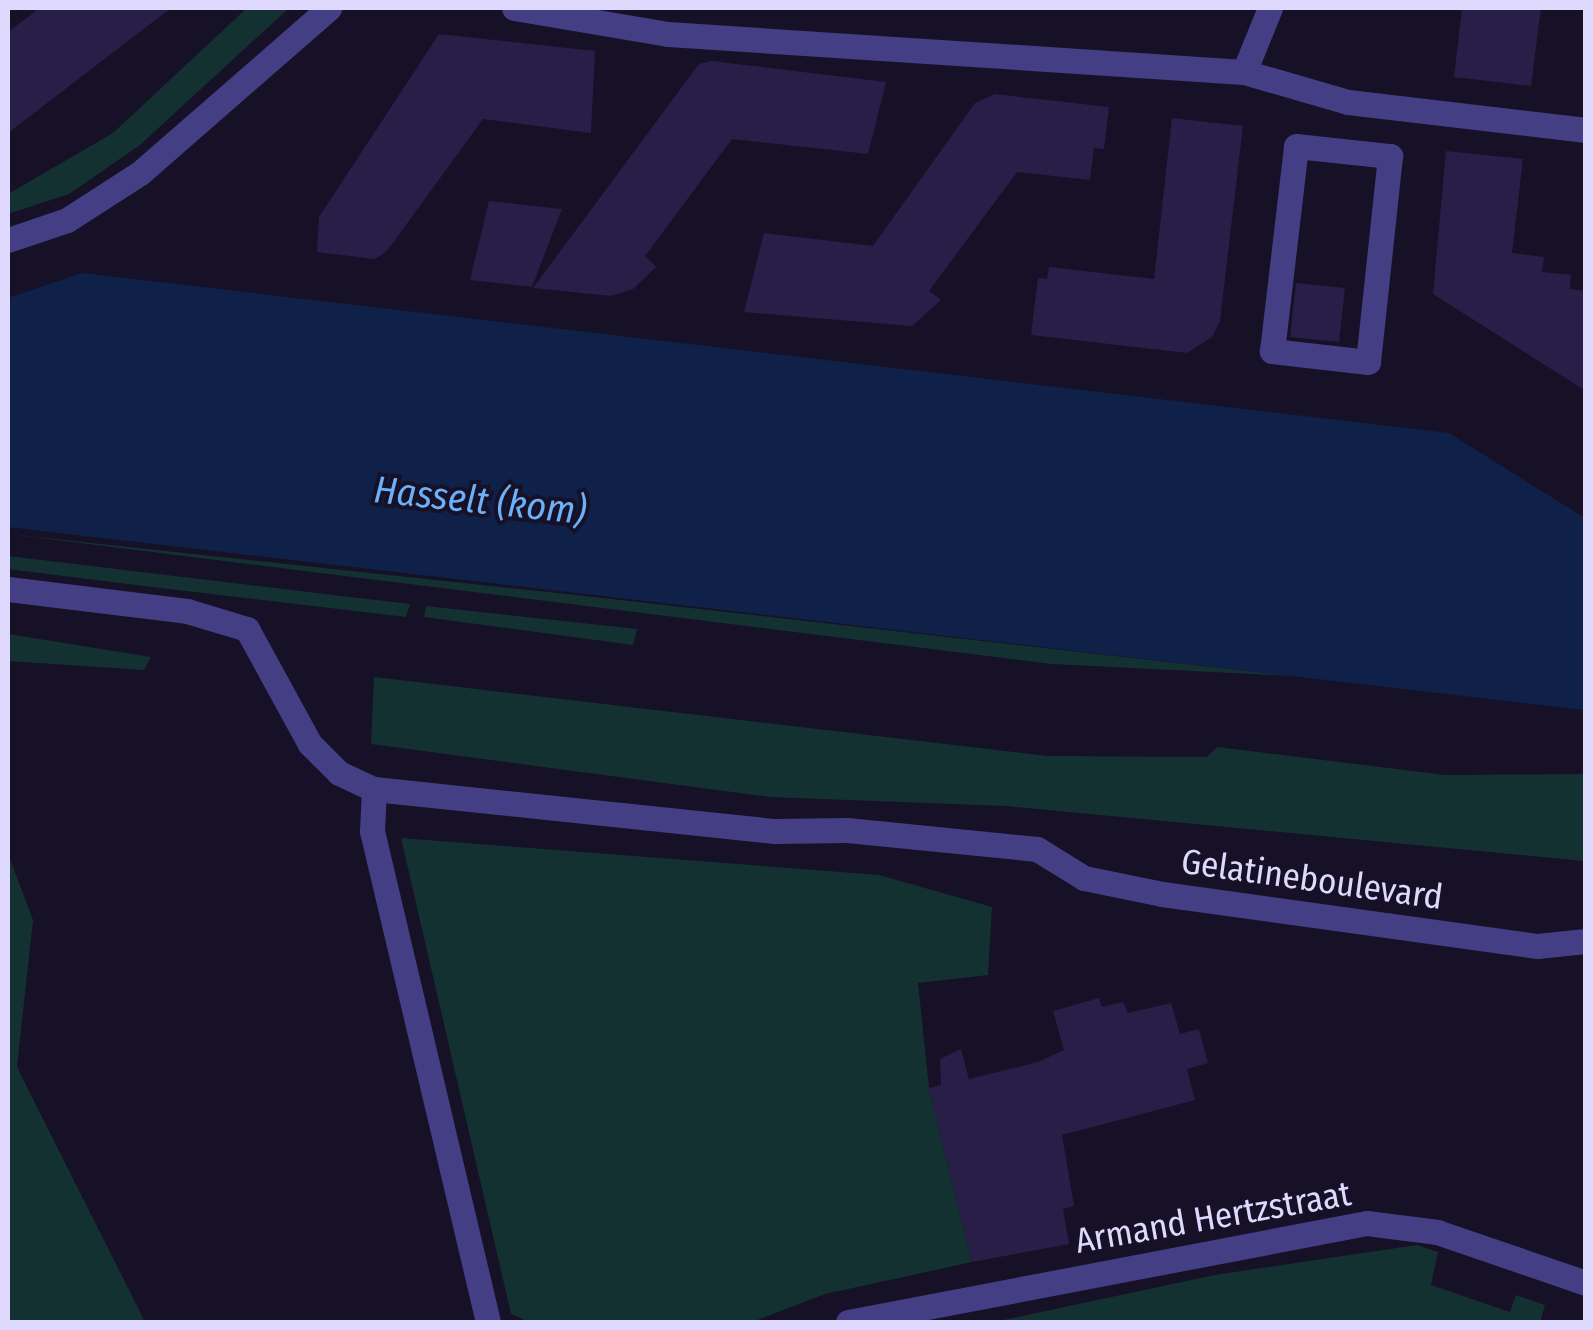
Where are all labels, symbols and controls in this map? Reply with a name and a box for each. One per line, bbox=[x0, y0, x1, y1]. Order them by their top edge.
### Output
water label: Hasselt (kom) bbox=[372, 467, 588, 535]
street label: Gelatineboulevard bbox=[1179, 840, 1445, 918]
street label: Armand Hertzstraat bbox=[1072, 1172, 1354, 1262]

